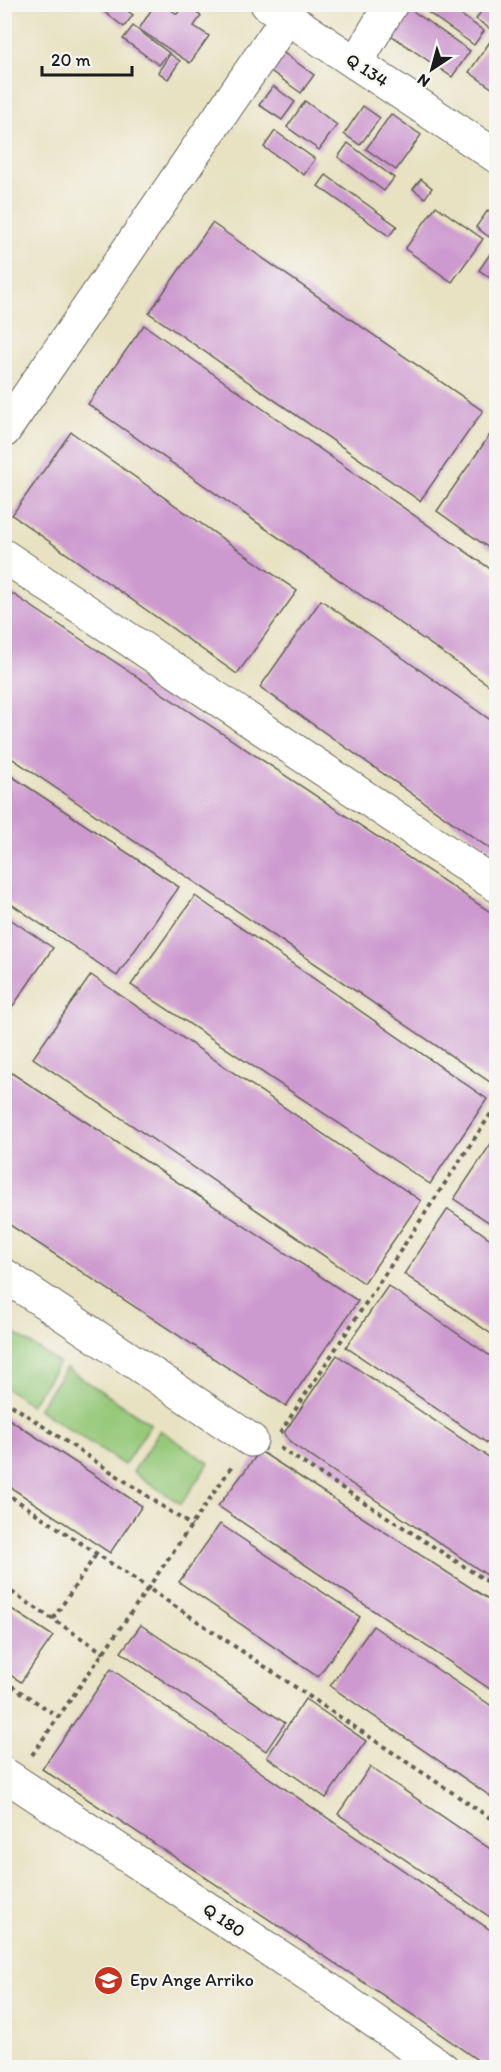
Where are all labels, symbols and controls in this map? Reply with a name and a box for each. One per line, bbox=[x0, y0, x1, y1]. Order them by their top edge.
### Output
scale bar bbox=[42, 39, 132, 77]
north arrow bbox=[402, 39, 462, 99]
street label: Q 134 bbox=[342, 48, 392, 92]
text: 20 m bbox=[51, 49, 91, 71]
text: N bbox=[414, 70, 433, 92]
street label: Q 180 bbox=[199, 1898, 249, 1942]
school or university icon: Epv Ange Arriko bbox=[93, 1964, 125, 1996]
place label: Epv Ange Arriko bbox=[130, 1969, 254, 1991]

